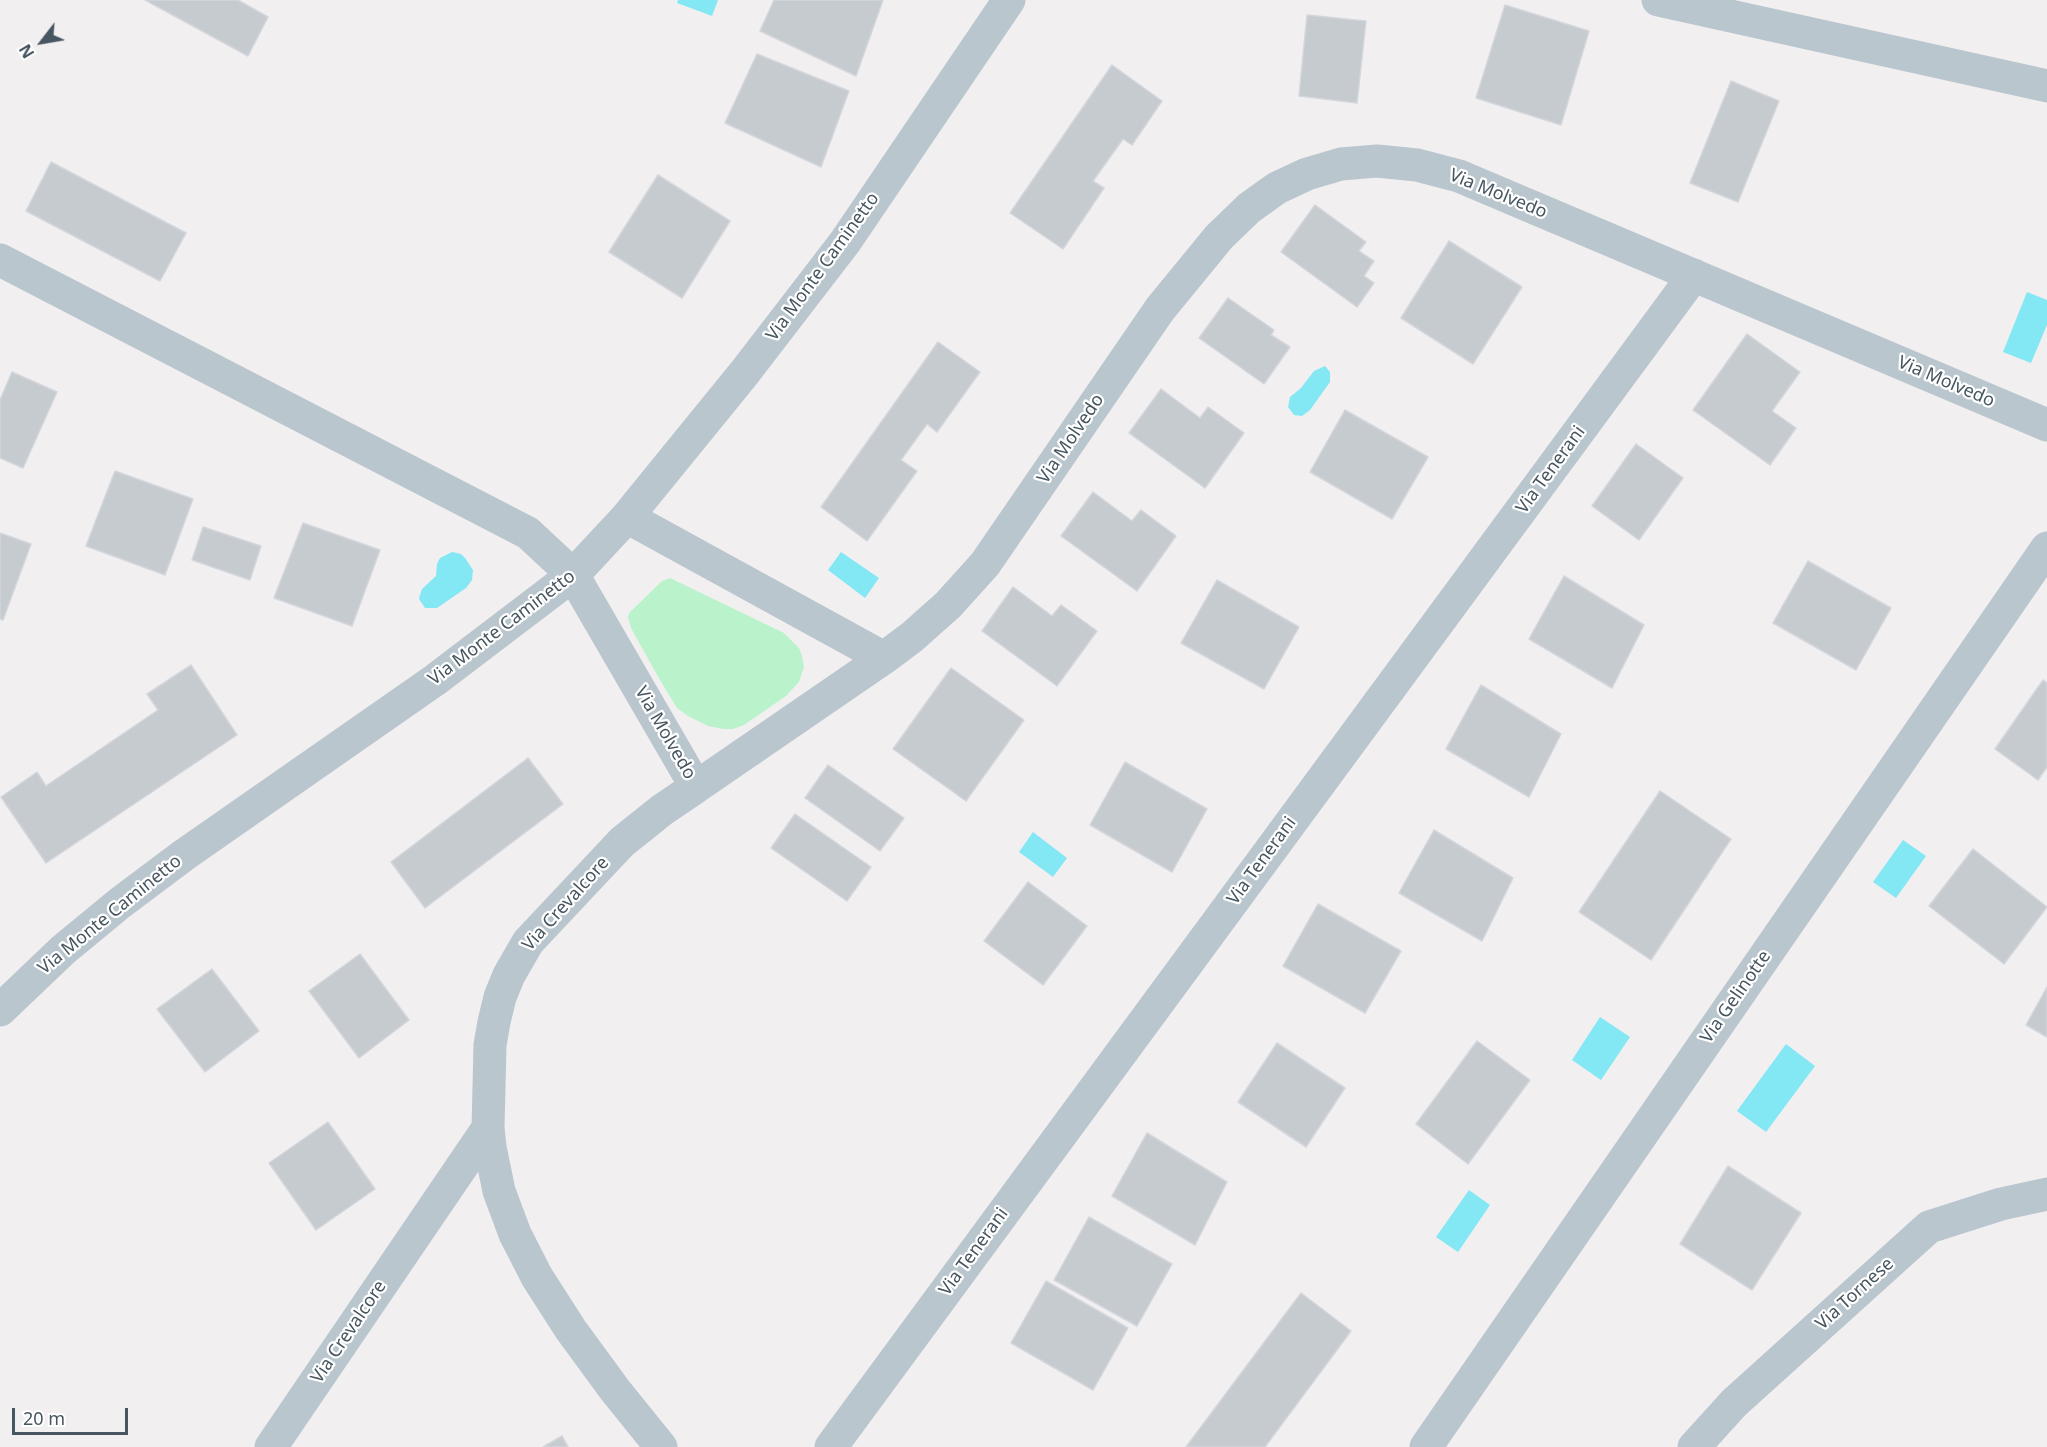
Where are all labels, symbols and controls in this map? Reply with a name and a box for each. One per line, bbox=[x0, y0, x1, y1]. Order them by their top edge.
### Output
north arrow bbox=[12, 12, 72, 72]
text: N bbox=[14, 40, 39, 63]
street label: Via Molvedo bbox=[1446, 165, 1550, 223]
street label: Via Monte Caminetto bbox=[762, 189, 884, 345]
street label: Via Molvedo bbox=[1894, 352, 1998, 412]
street label: Via Molvedo bbox=[1033, 390, 1109, 488]
street label: Via Tenerani bbox=[1512, 422, 1590, 518]
street label: Via Monte Caminetto bbox=[424, 566, 580, 690]
street label: Via Molvedo bbox=[630, 683, 700, 783]
street label: Via Tenerani bbox=[1223, 813, 1301, 909]
street label: Via Monte Caminetto bbox=[34, 851, 186, 979]
street label: Via Crevalcore bbox=[518, 853, 614, 955]
street label: Via Gelinotte bbox=[1696, 947, 1776, 1047]
street label: Via Tenerani bbox=[935, 1204, 1013, 1300]
street label: Via Tornese bbox=[1812, 1253, 1898, 1335]
street label: Via Crevalcore bbox=[307, 1277, 391, 1387]
scale bar bbox=[15, 1396, 130, 1434]
text: 20 m bbox=[23, 1406, 65, 1430]

